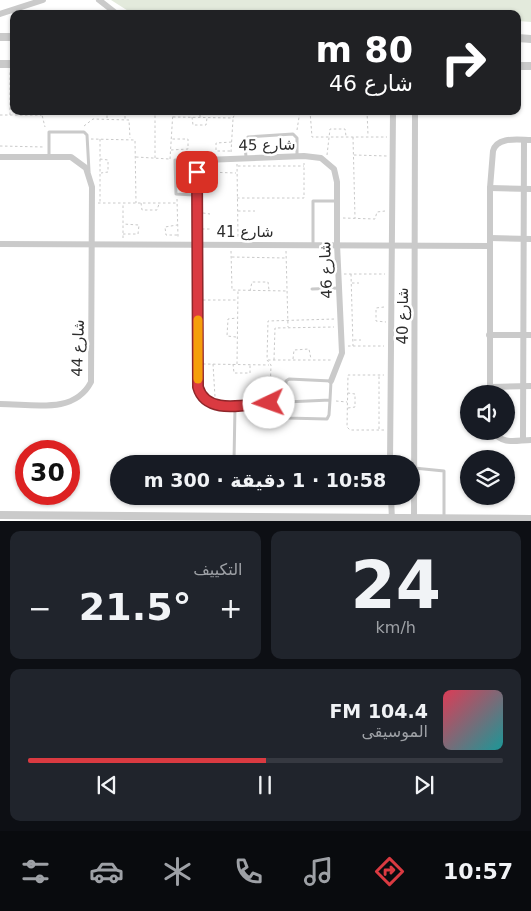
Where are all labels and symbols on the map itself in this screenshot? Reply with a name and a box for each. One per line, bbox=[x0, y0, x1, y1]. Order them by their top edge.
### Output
street label: شارع 45 bbox=[238, 136, 296, 154]
pin bbox=[176, 151, 218, 193]
street label: شارع 41 bbox=[216, 223, 274, 241]
street label: شارع 46 bbox=[316, 241, 336, 299]
street label: شارع 40 bbox=[394, 287, 412, 345]
street label: شارع 44 bbox=[68, 319, 88, 377]
position arrow bbox=[242, 376, 294, 428]
speed limit sign: 30 bbox=[15, 440, 80, 505]

